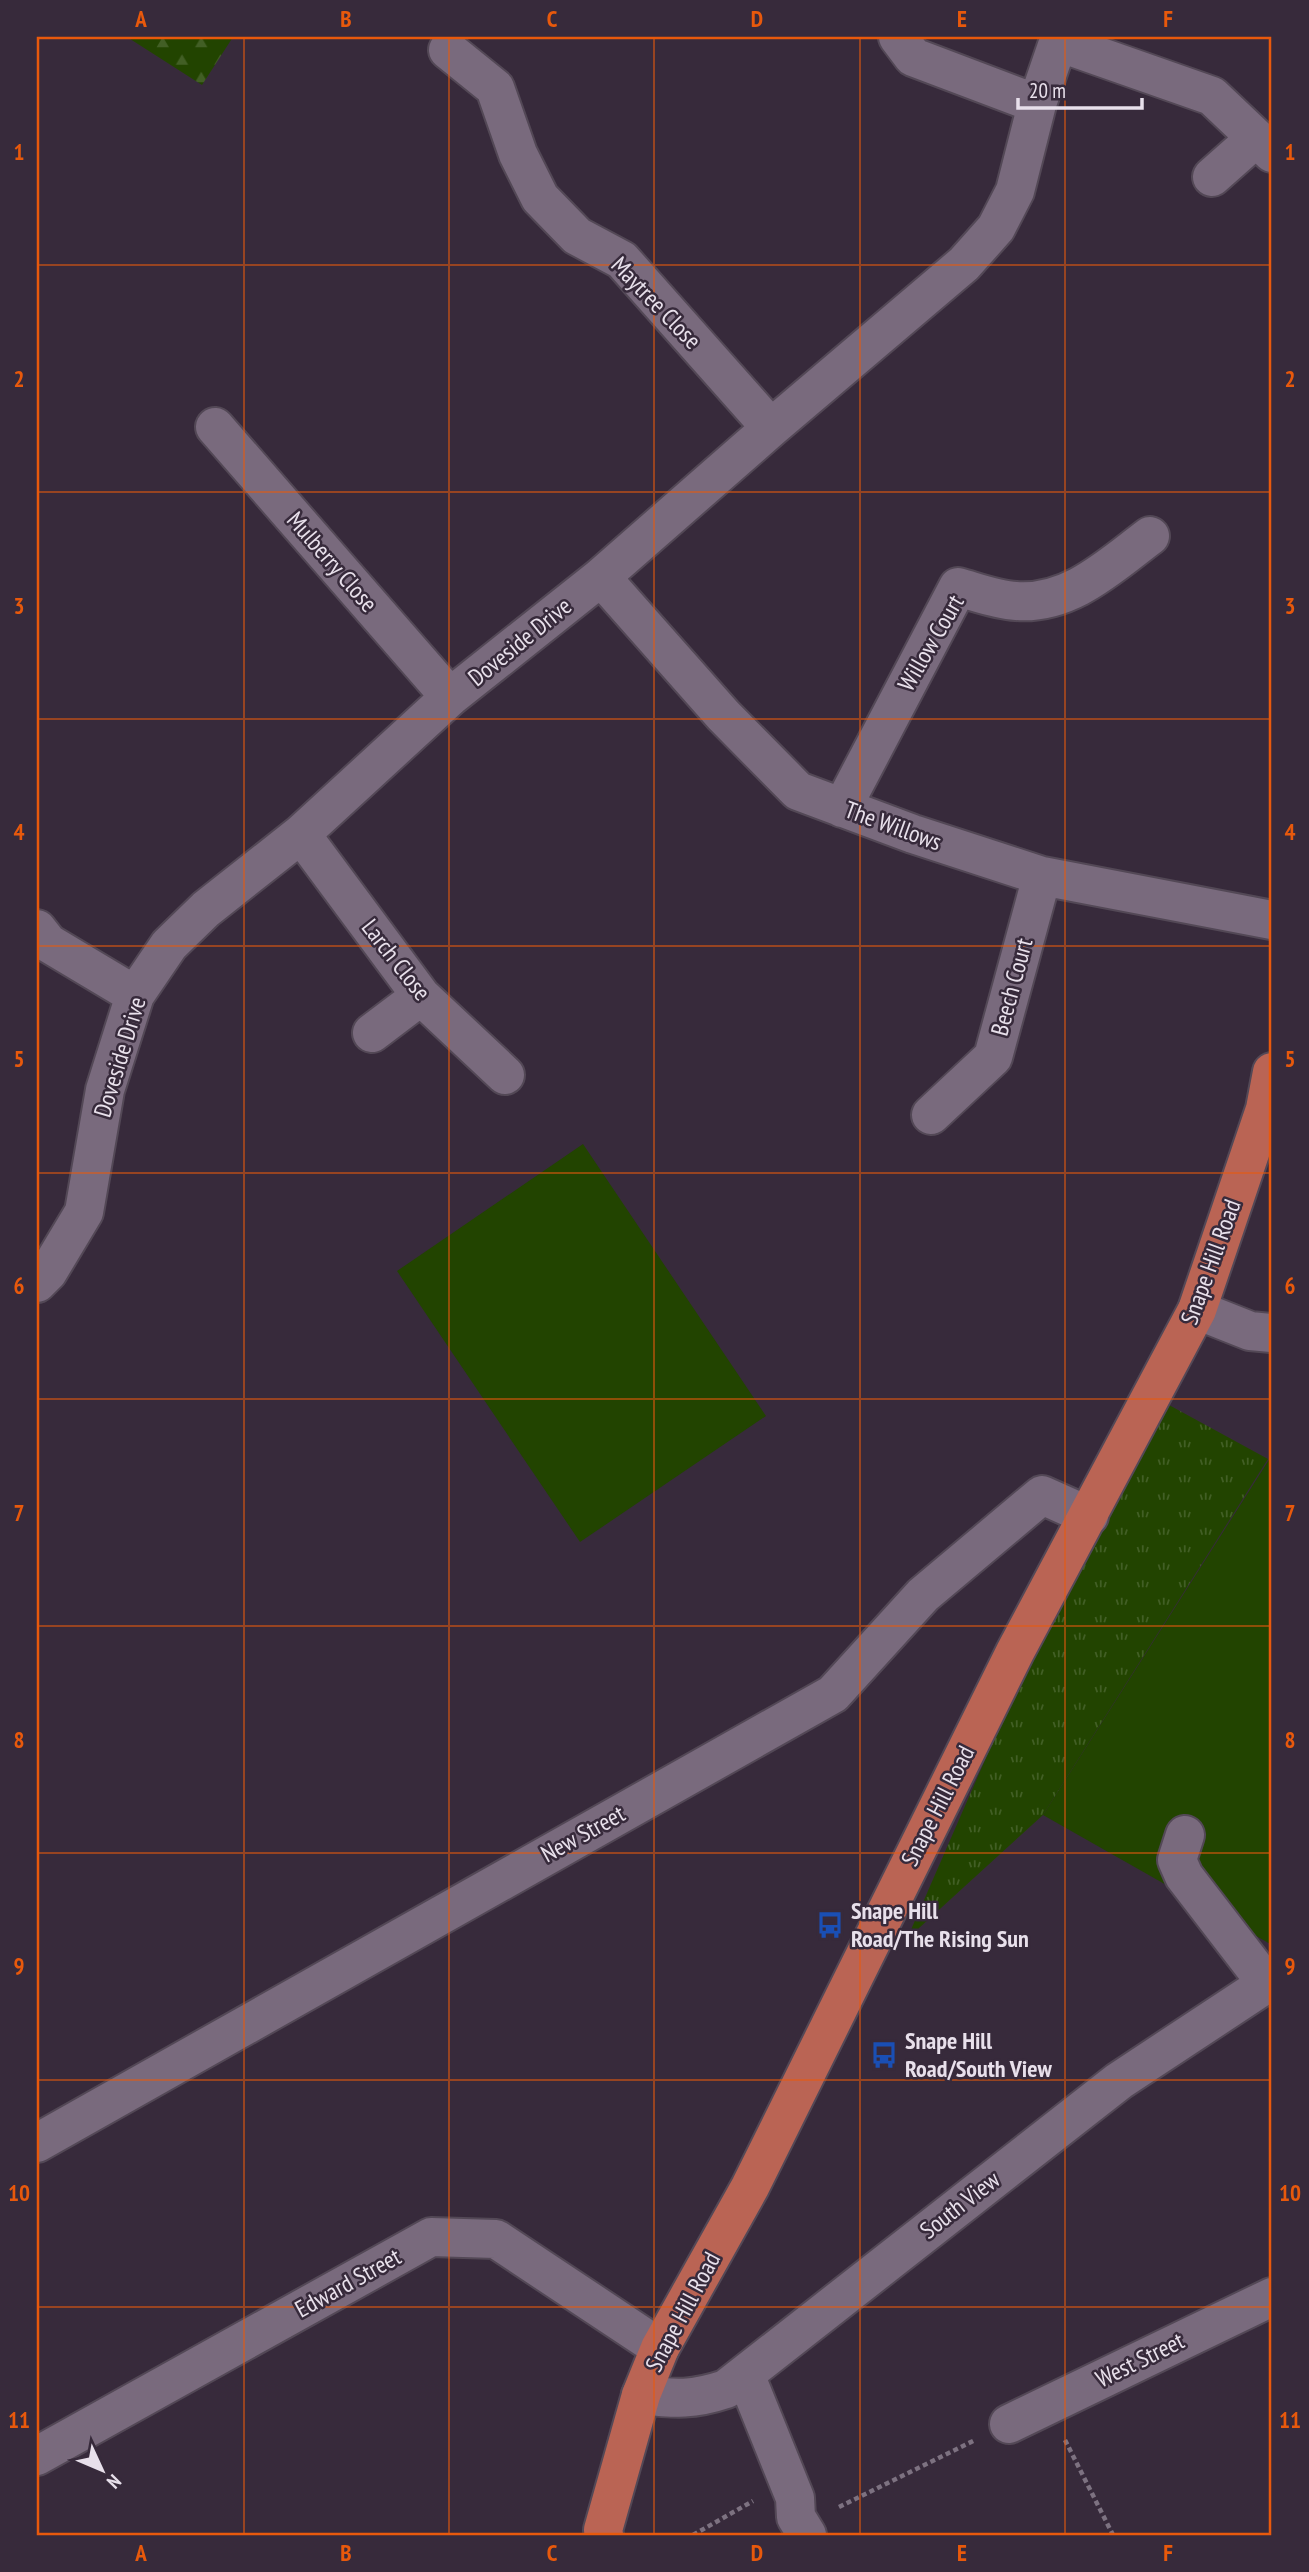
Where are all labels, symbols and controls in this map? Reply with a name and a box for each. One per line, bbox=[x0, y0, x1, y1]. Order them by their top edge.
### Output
text: A bbox=[134, 4, 147, 33]
text: B bbox=[340, 4, 352, 33]
text: C bbox=[547, 4, 558, 33]
text: D bbox=[751, 4, 763, 33]
text: E bbox=[957, 4, 967, 33]
text: F bbox=[1163, 4, 1173, 33]
scale bar bbox=[1018, 66, 1143, 110]
text: 20 m bbox=[1029, 77, 1066, 104]
text: 1 bbox=[14, 137, 25, 166]
text: 1 bbox=[1285, 137, 1296, 166]
street label: Maytree Close bbox=[605, 250, 708, 355]
text: 2 bbox=[14, 364, 25, 393]
text: 2 bbox=[1285, 364, 1296, 393]
street label: Mulberry Close bbox=[280, 505, 384, 618]
street label: Willow Court bbox=[891, 589, 971, 697]
street label: Doveside Drive bbox=[462, 590, 578, 693]
text: 3 bbox=[14, 591, 25, 620]
text: 3 bbox=[1285, 591, 1296, 620]
street label: The Willows bbox=[840, 794, 946, 857]
text: 4 bbox=[14, 817, 25, 846]
text: 4 bbox=[1285, 817, 1296, 846]
street label: Larch Close bbox=[355, 913, 438, 1007]
street label: Beech Court bbox=[984, 934, 1040, 1039]
street label: Doveside Drive bbox=[87, 993, 153, 1121]
text: 5 bbox=[14, 1044, 25, 1073]
text: 5 bbox=[1285, 1044, 1296, 1073]
street label: Snape Hill Road bbox=[1174, 1195, 1248, 1329]
text: 6 bbox=[14, 1271, 25, 1300]
text: 6 bbox=[1285, 1271, 1296, 1300]
text: 7 bbox=[14, 1498, 25, 1527]
text: 7 bbox=[1285, 1498, 1296, 1527]
text: 8 bbox=[14, 1725, 25, 1754]
text: 8 bbox=[1285, 1725, 1296, 1754]
street label: Snape Hill Road bbox=[894, 1740, 981, 1871]
street label: New Street bbox=[535, 1798, 630, 1869]
place label: Snape Hill Road/The Rising Sun bbox=[851, 1895, 1029, 1954]
bus stop icon: Snape Hill Road/The Rising Sun bbox=[815, 1910, 845, 1940]
text: 9 bbox=[14, 1951, 25, 1980]
text: 9 bbox=[1285, 1951, 1296, 1980]
place label: Snape Hill Road/South View bbox=[905, 2025, 1053, 2084]
bus stop icon: Snape Hill Road/South View bbox=[869, 2040, 899, 2070]
street label: South View bbox=[914, 2163, 1007, 2245]
text: 10 bbox=[8, 2178, 30, 2207]
text: 10 bbox=[1279, 2178, 1301, 2207]
street label: Edward Street bbox=[289, 2241, 406, 2324]
street label: Snape Hill Road bbox=[638, 2247, 727, 2377]
street label: West Street bbox=[1090, 2325, 1189, 2394]
text: 11 bbox=[8, 2405, 30, 2434]
text: 11 bbox=[1279, 2405, 1301, 2434]
north arrow bbox=[66, 2436, 136, 2506]
text: N bbox=[102, 2470, 126, 2494]
text: A bbox=[134, 2538, 147, 2567]
text: B bbox=[340, 2538, 352, 2567]
text: C bbox=[547, 2538, 558, 2567]
text: D bbox=[751, 2538, 763, 2567]
text: E bbox=[957, 2538, 967, 2567]
text: F bbox=[1163, 2538, 1173, 2567]

